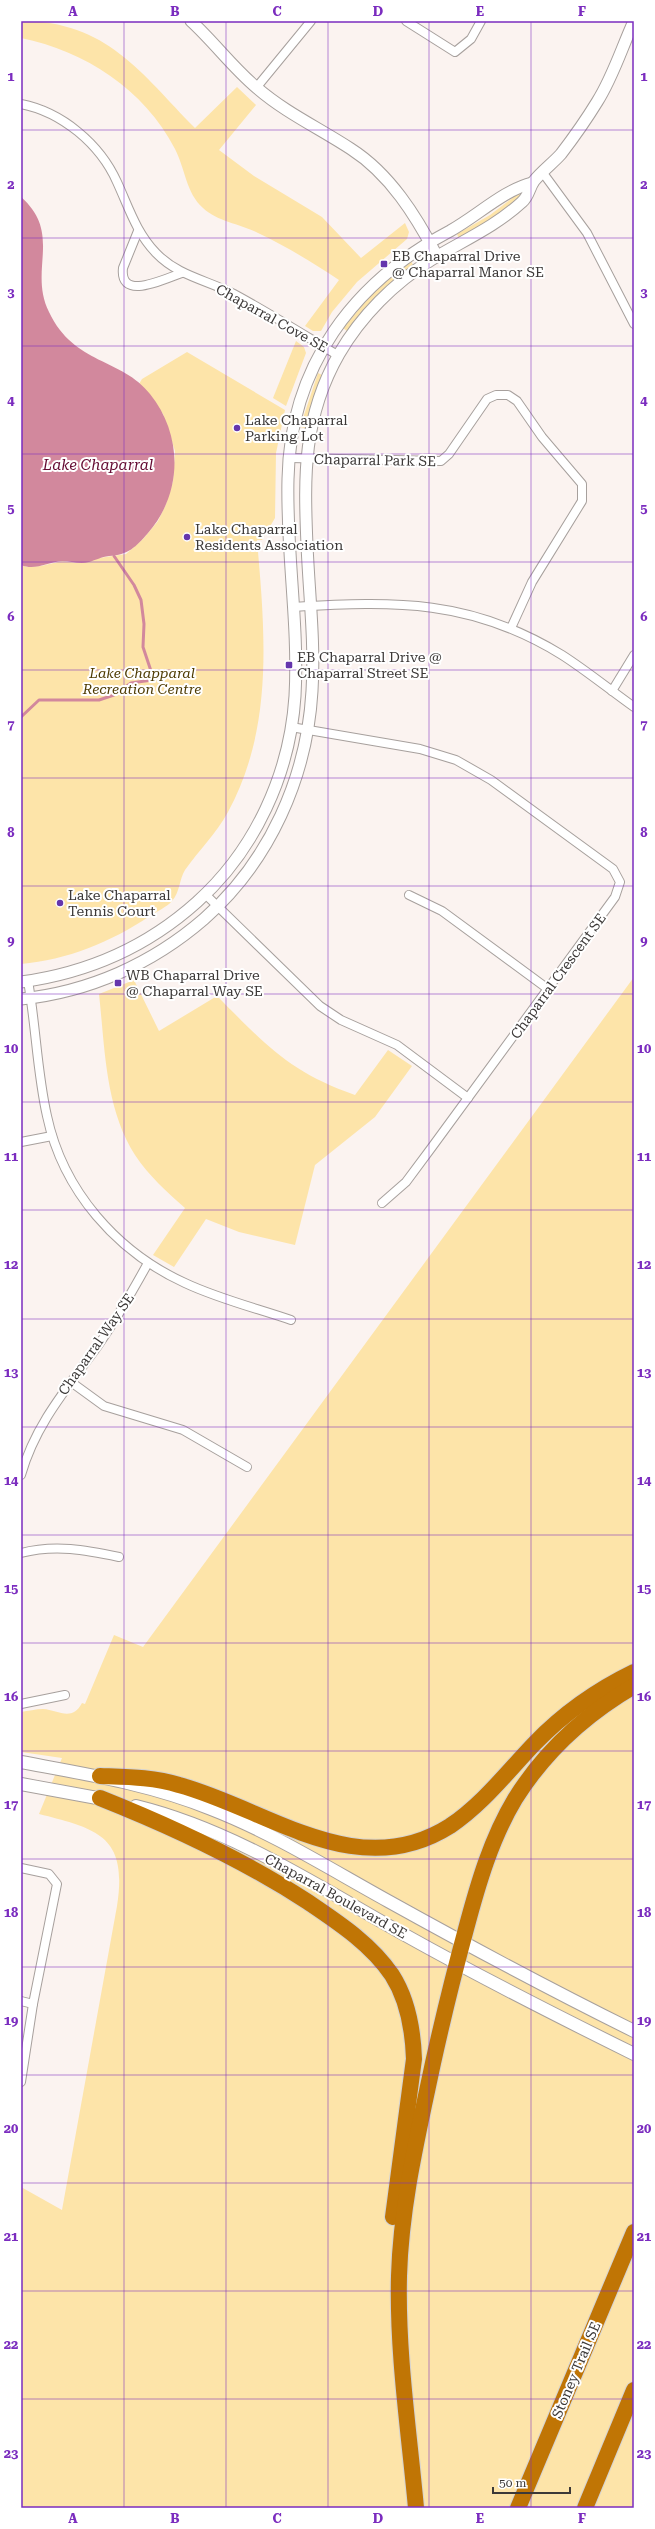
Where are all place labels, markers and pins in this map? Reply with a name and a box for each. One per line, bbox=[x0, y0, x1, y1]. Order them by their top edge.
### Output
place label: EB Chaparral Drive @ Chaparral Manor SE bbox=[392, 248, 544, 280]
marker: EB Chaparral Drive @ Chaparral Manor SE bbox=[379, 259, 389, 269]
place label: Lake Chaparral Parking Lot bbox=[245, 412, 348, 444]
marker: Lake Chaparral Parking Lot bbox=[232, 423, 242, 433]
place label: Lake Chaparral Residents Association bbox=[195, 521, 343, 553]
marker: Lake Chaparral Residents Association bbox=[182, 532, 192, 542]
place label: EB Chaparral Drive @ Chaparral Street SE bbox=[297, 649, 442, 681]
marker: EB Chaparral Drive @ Chaparral Street SE bbox=[284, 660, 294, 670]
place label: Lake Chaparral Tennis Court bbox=[68, 887, 171, 919]
marker: Lake Chaparral Tennis Court bbox=[55, 898, 65, 908]
place label: WB Chaparral Drive @ Chaparral Way SE bbox=[126, 967, 263, 999]
marker: WB Chaparral Drive @ Chaparral Way SE bbox=[113, 978, 123, 988]

